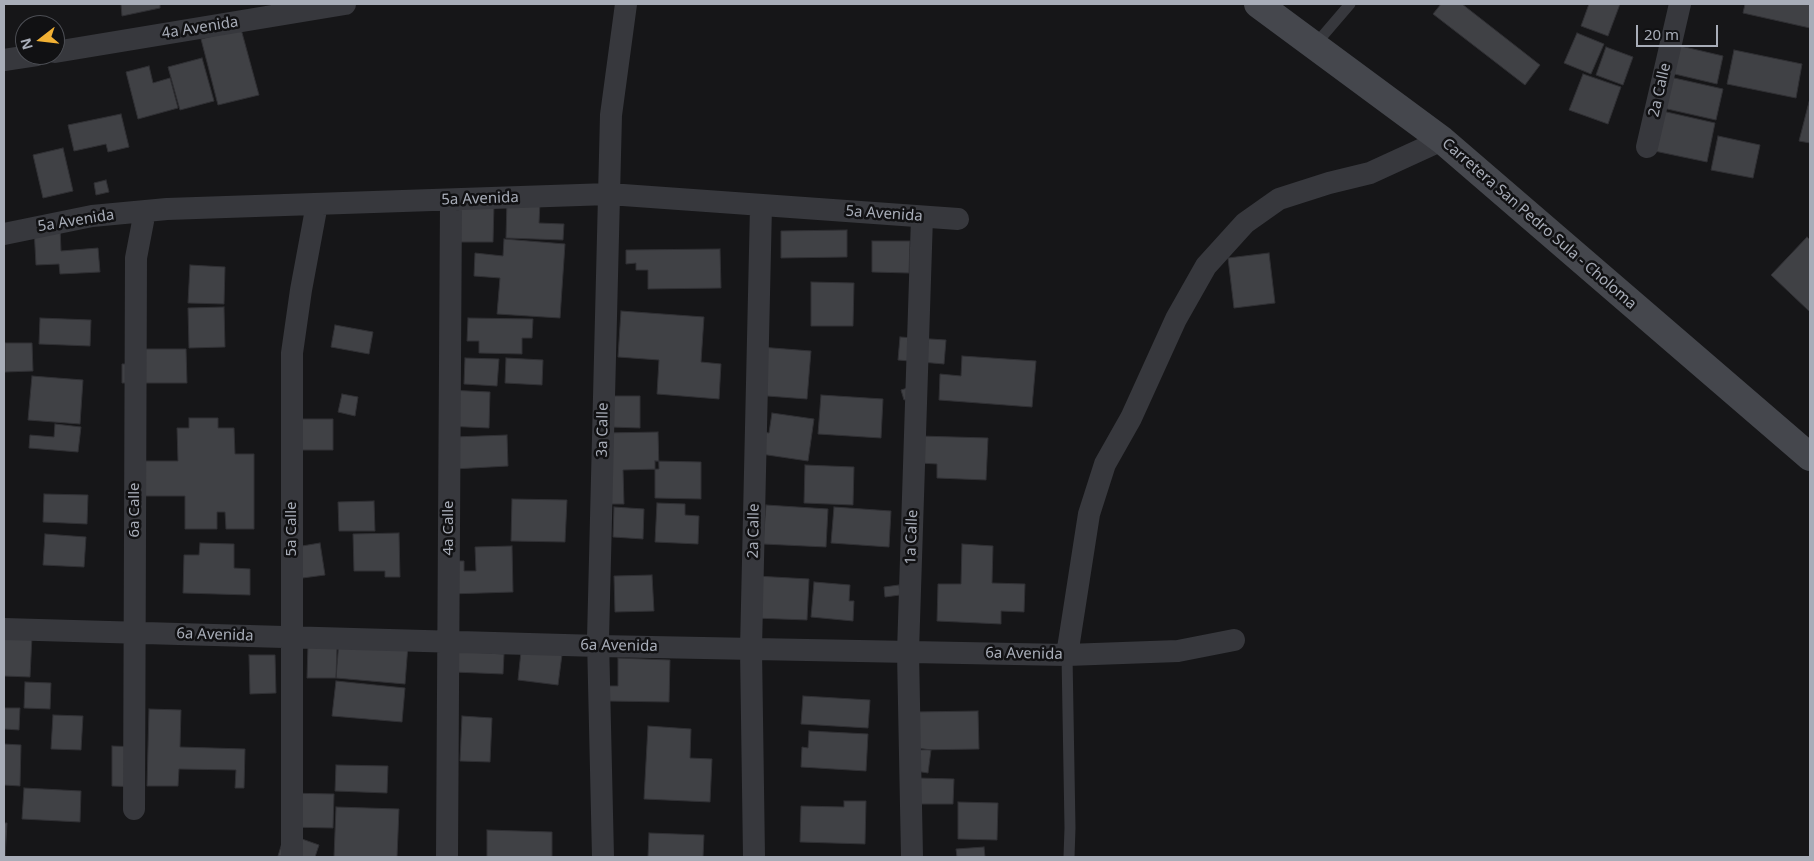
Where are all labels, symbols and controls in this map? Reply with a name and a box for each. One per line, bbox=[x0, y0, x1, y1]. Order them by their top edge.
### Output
street label: 4a Avenida bbox=[160, 13, 240, 43]
north arrow bbox=[15, 15, 65, 65]
scale bar bbox=[1639, 15, 1722, 47]
text: 20 m bbox=[1644, 24, 1679, 44]
text: N bbox=[15, 36, 37, 52]
street label: 2a Calle bbox=[1645, 61, 1675, 119]
street label: Carretera San Pedro Sula - Choloma bbox=[1438, 135, 1640, 313]
street label: 5a Avenida bbox=[441, 189, 519, 209]
street label: 5a Avenida bbox=[845, 202, 923, 226]
street label: 5a Avenida bbox=[36, 206, 116, 236]
street label: 3a Calle bbox=[594, 402, 612, 458]
street label: 6a Calle bbox=[126, 483, 144, 537]
street label: 4a Calle bbox=[440, 501, 458, 555]
street label: 5a Calle bbox=[283, 502, 301, 556]
street label: 2a Calle bbox=[745, 503, 763, 559]
street label: 1a Calle bbox=[902, 509, 922, 565]
street label: 6a Avenida bbox=[176, 625, 254, 645]
street label: 6a Avenida bbox=[580, 636, 658, 656]
street label: 6a Avenida bbox=[985, 644, 1063, 664]

